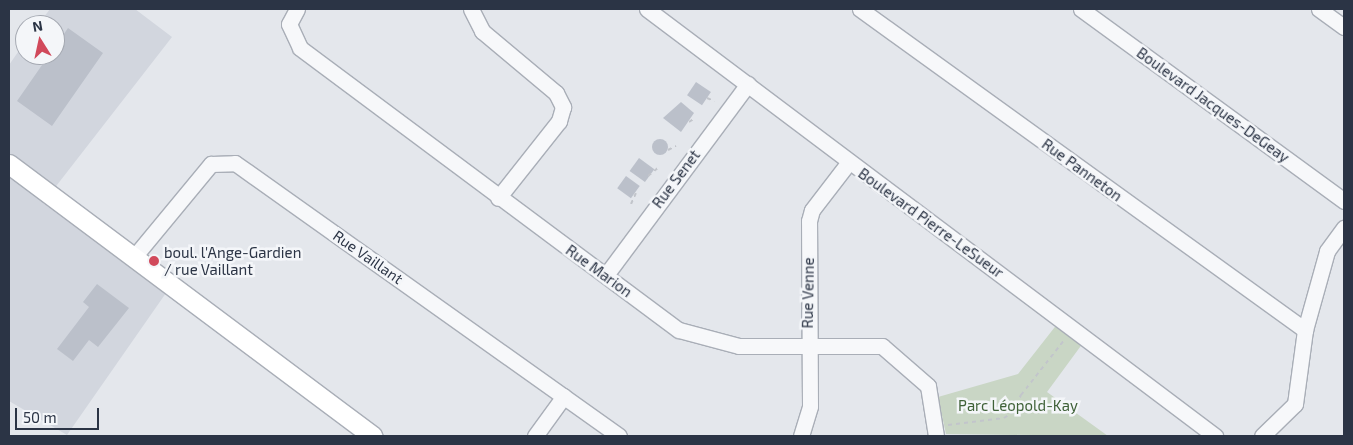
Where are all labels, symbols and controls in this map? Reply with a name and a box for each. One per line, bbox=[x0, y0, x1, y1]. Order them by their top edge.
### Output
north arrow bbox=[15, 15, 65, 65]
text: N bbox=[31, 16, 44, 35]
street label: Boulevard Jacques-DeGeay bbox=[1133, 44, 1293, 166]
street label: Rue Panneton bbox=[1038, 135, 1126, 205]
street label: Rue Senet bbox=[648, 146, 704, 212]
street label: Boulevard Pierre-LeSueur bbox=[855, 164, 1007, 282]
street label: Rue Vaillant bbox=[329, 226, 407, 288]
street label: Rue Marion bbox=[562, 241, 636, 301]
place label: boul. l'Ange-Gardien / rue Vaillant bbox=[164, 243, 301, 278]
marker: boul. l'Ange-Gardien / rue Vaillant bbox=[148, 255, 160, 267]
street label: Rue Venne bbox=[798, 257, 818, 329]
park label: Parc Léopold-Kay bbox=[958, 397, 1078, 415]
scale bar bbox=[18, 398, 101, 430]
text: 50 m bbox=[23, 408, 57, 426]

